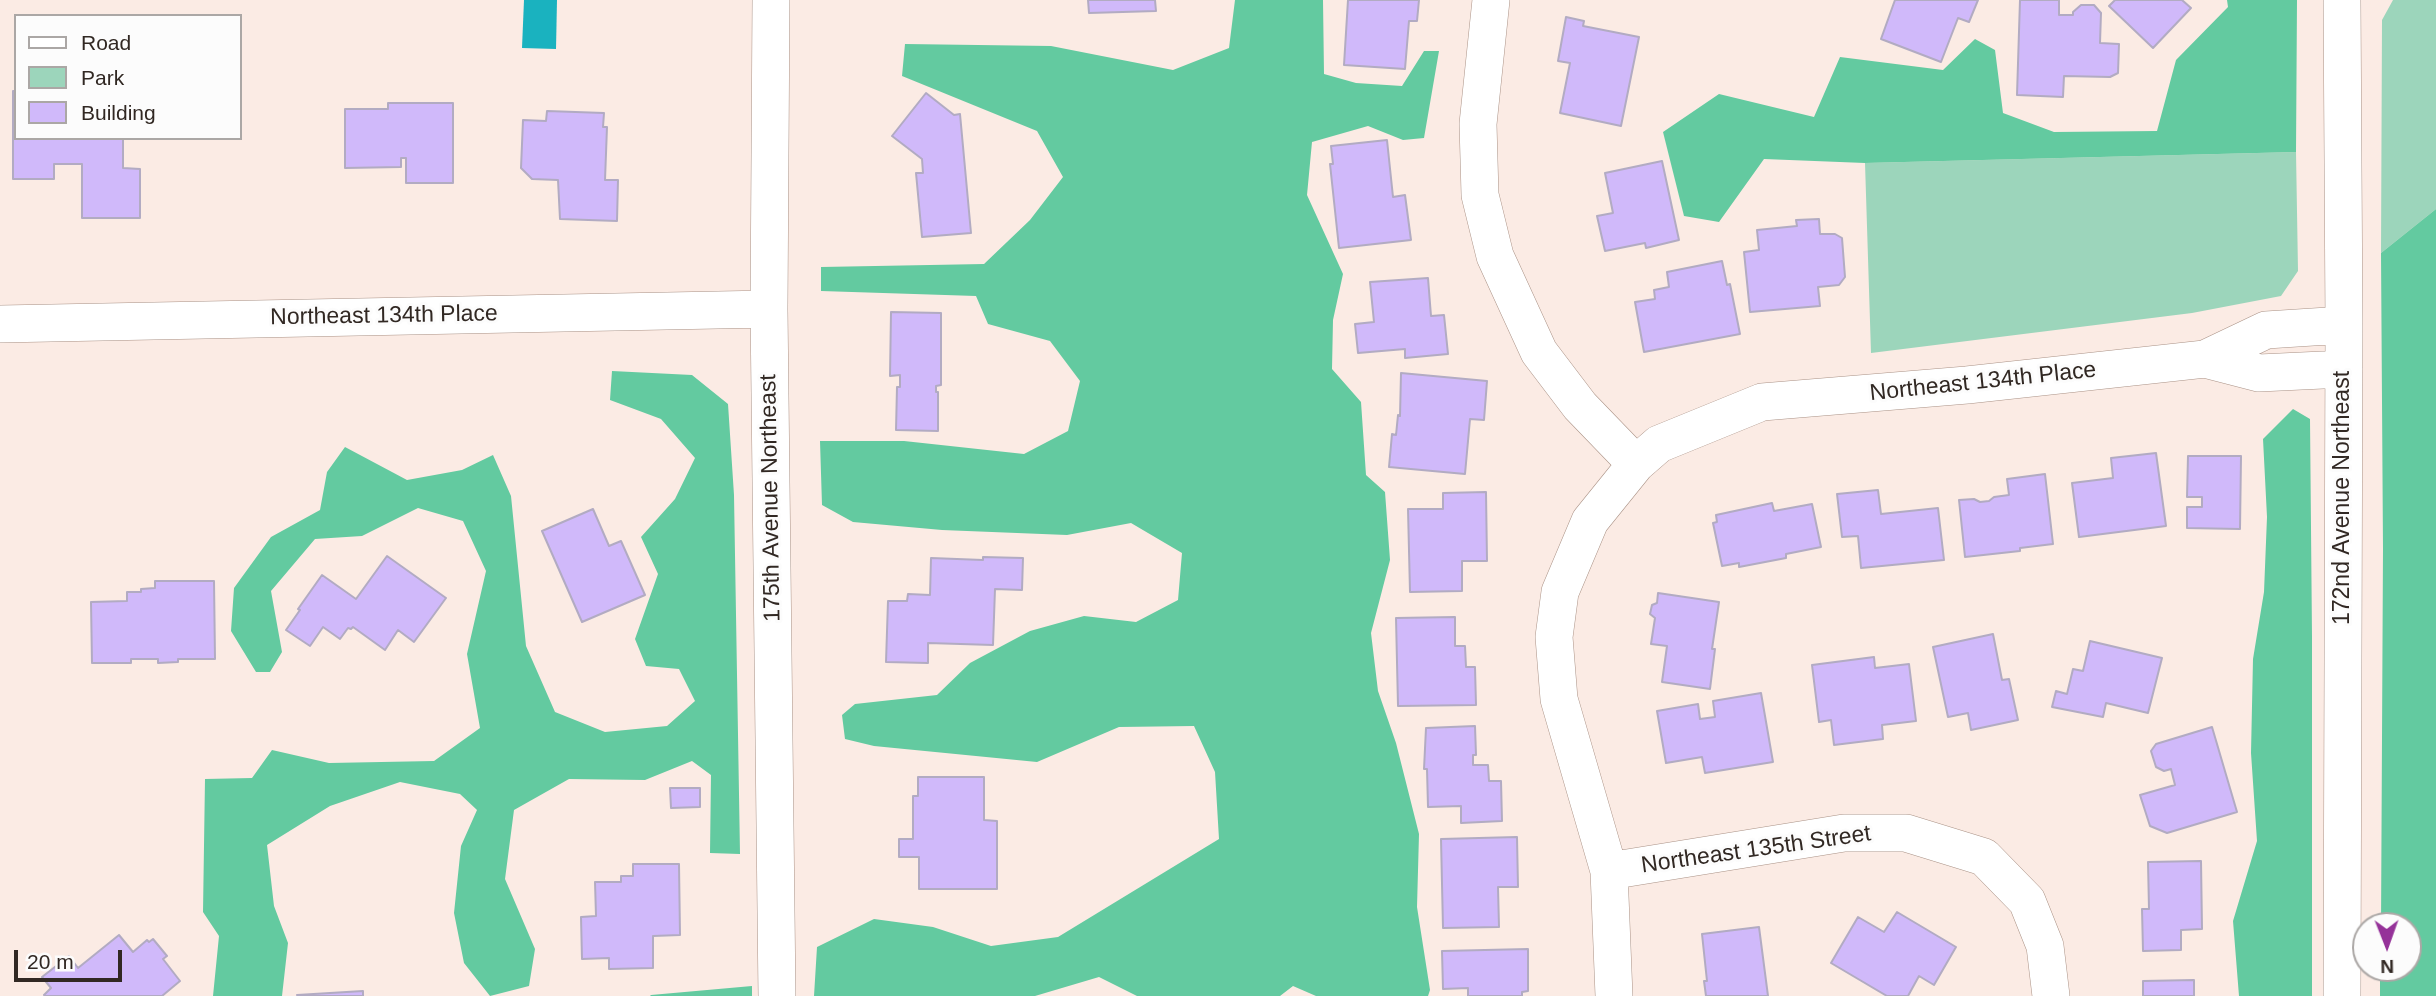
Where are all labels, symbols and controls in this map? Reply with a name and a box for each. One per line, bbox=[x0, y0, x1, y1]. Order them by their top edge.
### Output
legend bbox=[14, 14, 242, 140]
text: Road bbox=[81, 31, 131, 54]
text: Park bbox=[81, 66, 124, 89]
text: Building bbox=[81, 101, 156, 124]
street label: Northeast 134th Place bbox=[270, 300, 498, 332]
street label: Northeast 134th Place bbox=[1868, 356, 2098, 408]
street label: 172nd Avenue Northeast bbox=[2329, 371, 2357, 625]
street label: 175th Avenue Northeast bbox=[755, 374, 787, 622]
street label: Northeast 135th Street bbox=[1639, 820, 1873, 880]
north arrow bbox=[2352, 912, 2422, 982]
scale bar bbox=[18, 936, 126, 980]
text: 20 m bbox=[27, 950, 74, 973]
text: N bbox=[2380, 956, 2394, 977]

